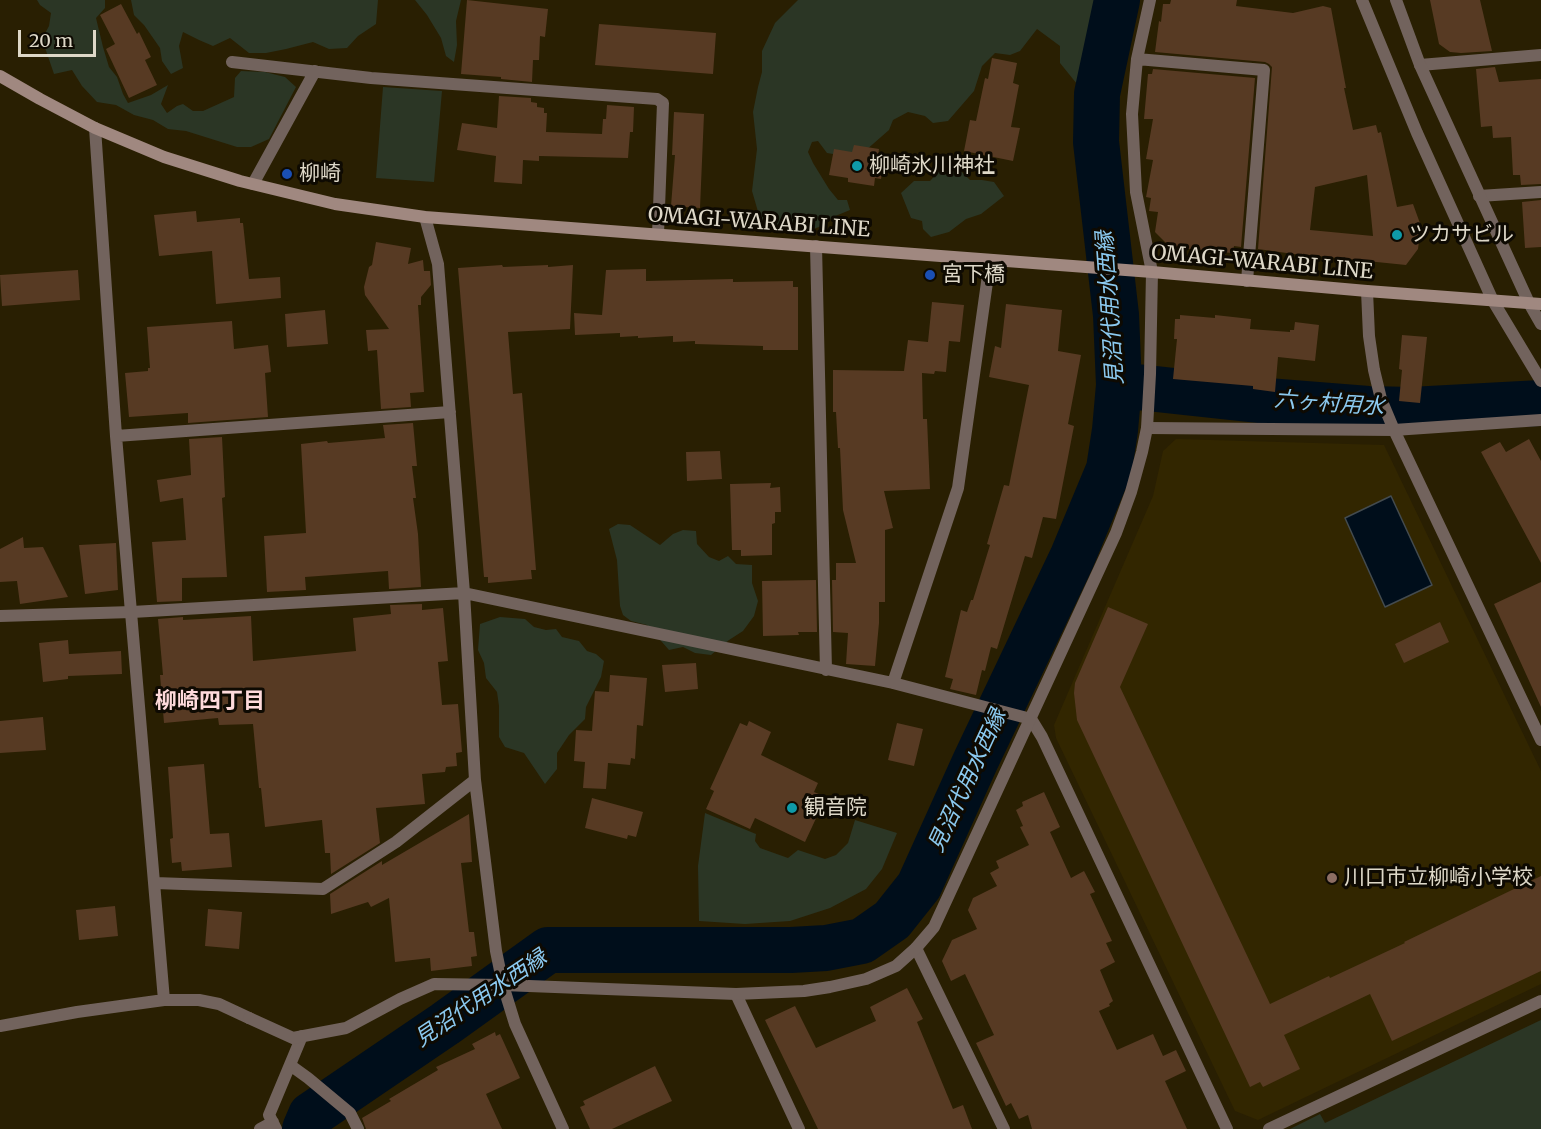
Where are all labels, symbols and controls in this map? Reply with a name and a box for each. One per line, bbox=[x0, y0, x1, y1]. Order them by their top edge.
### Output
scale bar bbox=[21, 18, 99, 56]
text: 20 m bbox=[29, 29, 73, 52]
place label: 柳崎氷川神社 bbox=[869, 153, 995, 179]
marker: 柳崎氷川神社 bbox=[850, 159, 864, 173]
place label: 柳崎 bbox=[299, 161, 341, 187]
marker: 柳崎 bbox=[280, 167, 294, 181]
street label: OMAGI-WARABI LINE bbox=[647, 203, 871, 243]
place label: ツカサビル bbox=[1409, 222, 1514, 248]
marker: ツカサビル bbox=[1390, 228, 1404, 242]
water label: 見沼代用水西縁 bbox=[1092, 230, 1130, 386]
street label: OMAGI-WARABI LINE bbox=[1150, 241, 1374, 285]
place label: 宮下橋 bbox=[942, 262, 1005, 288]
marker: 宮下橋 bbox=[923, 268, 937, 282]
water label: 六ヶ村用水 bbox=[1273, 387, 1385, 421]
district label: 柳崎四丁目 bbox=[155, 689, 265, 715]
water label: 見沼代用水西縁 bbox=[923, 706, 1013, 856]
place label: 観音院 bbox=[804, 795, 867, 821]
marker: 観音院 bbox=[785, 801, 799, 815]
place label: 川口市立柳崎小学校 bbox=[1344, 865, 1533, 891]
marker: 川口市立柳崎小学校 bbox=[1325, 871, 1339, 885]
water label: 見沼代用水西縁 bbox=[410, 945, 552, 1053]

